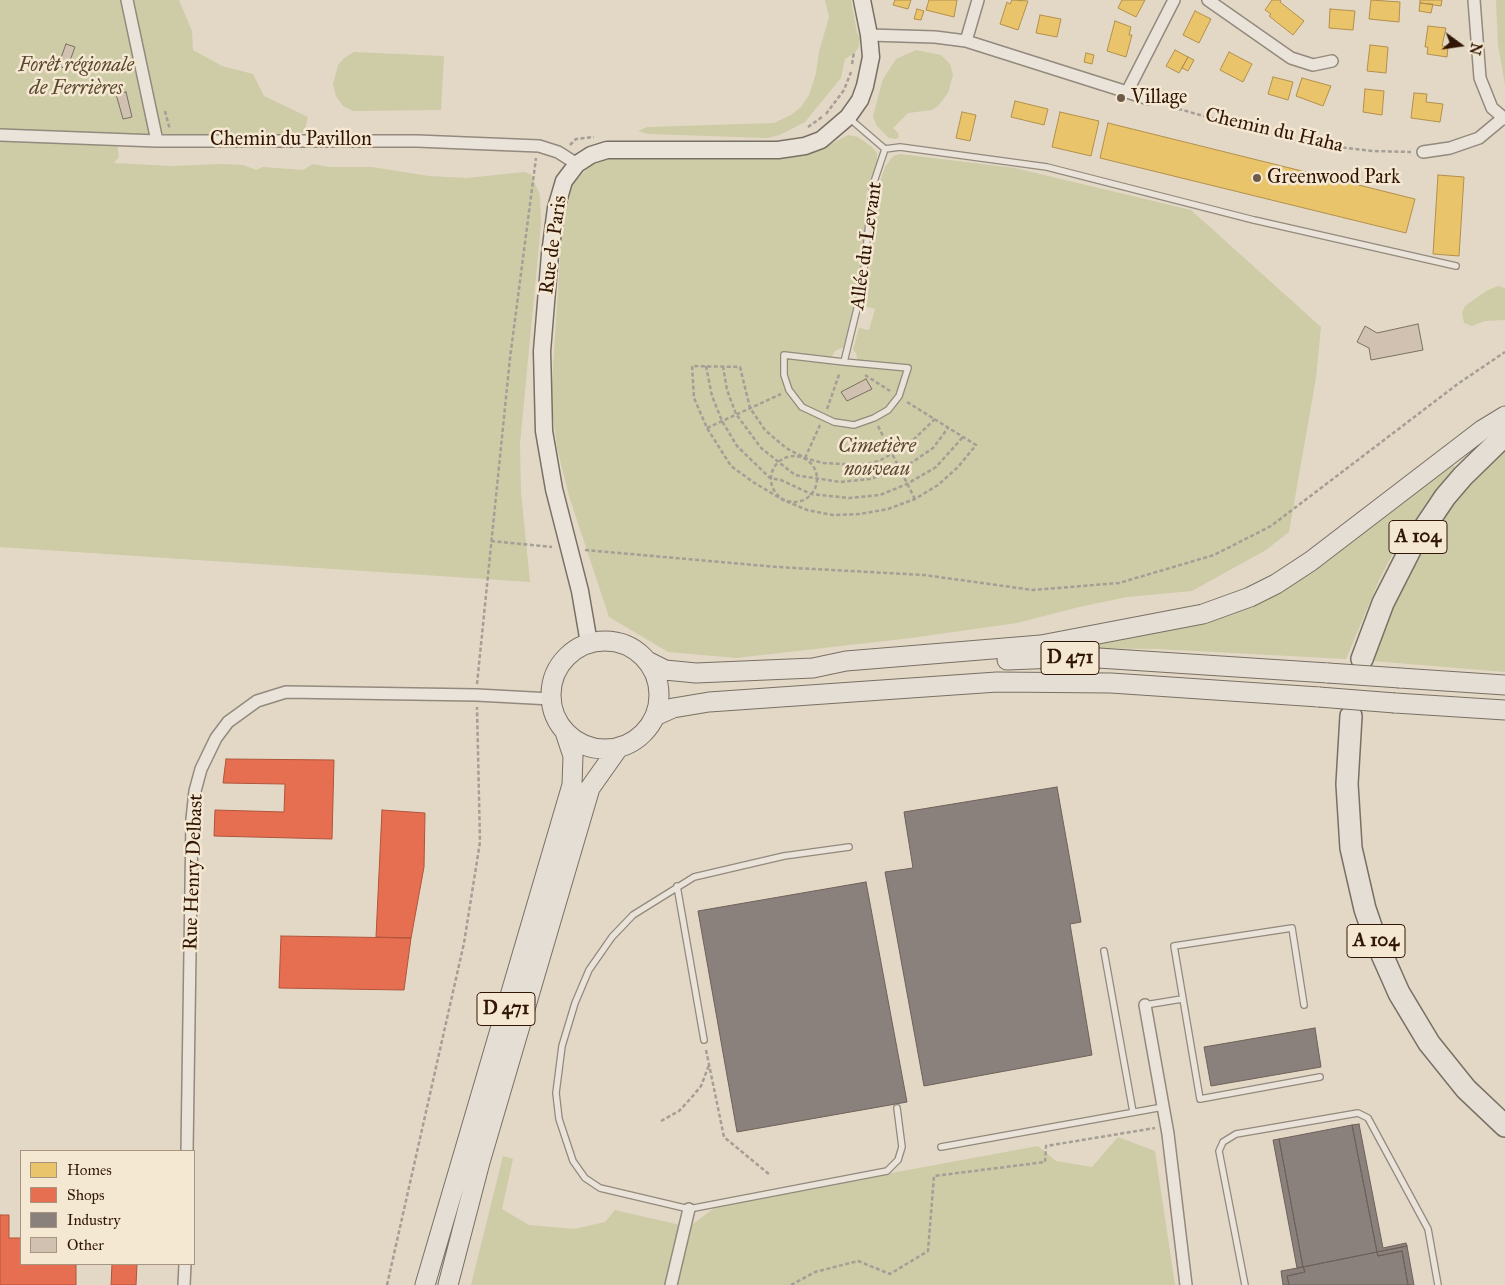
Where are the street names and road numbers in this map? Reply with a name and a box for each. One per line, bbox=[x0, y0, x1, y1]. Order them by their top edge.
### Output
street label: Chemin du Haha bbox=[1203, 103, 1345, 159]
street label: Chemin du Pavillon bbox=[210, 128, 372, 152]
street label: Allée du Levant bbox=[846, 180, 888, 312]
street label: Rue de Paris bbox=[535, 194, 573, 296]
road number: A 104 bbox=[1389, 520, 1447, 554]
road number: D 471 bbox=[1041, 641, 1099, 674]
street label: Rue Henry Delbast bbox=[179, 793, 209, 951]
road number: A 104 bbox=[1347, 924, 1405, 958]
road number: D 471 bbox=[477, 992, 535, 1026]

